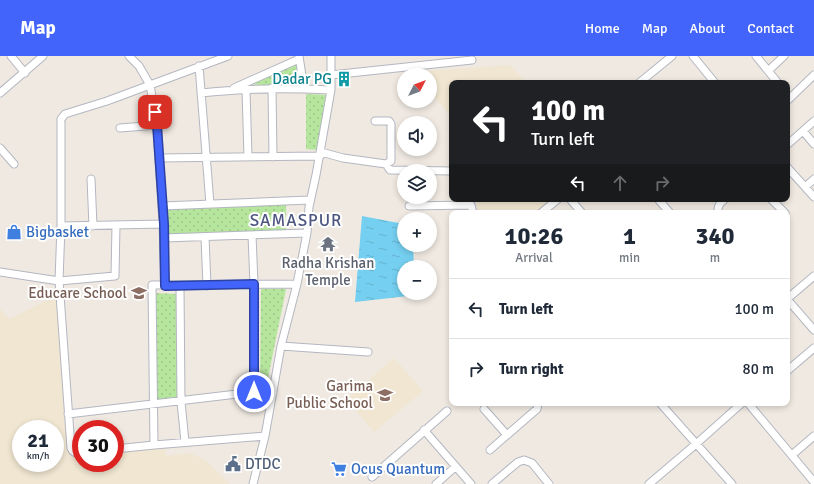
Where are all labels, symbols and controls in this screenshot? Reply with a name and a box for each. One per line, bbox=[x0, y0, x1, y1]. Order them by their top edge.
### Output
text: Map bbox=[20, 16, 56, 40]
text: Home bbox=[585, 20, 620, 37]
text: Map bbox=[642, 20, 667, 37]
text: About bbox=[689, 20, 725, 37]
text: Contact bbox=[747, 20, 794, 37]
north arrow bbox=[397, 68, 437, 108]
map controls bbox=[397, 68, 437, 300]
place label: Dadar PG bbox=[272, 70, 332, 88]
building icon: Dadar PG bbox=[335, 70, 353, 88]
text: 100 m bbox=[531, 94, 605, 128]
pin bbox=[138, 95, 172, 129]
icon: left bbox=[465, 96, 517, 148]
icon: arrive bbox=[144, 101, 166, 123]
button: sound bbox=[397, 116, 437, 156]
text: Turn left bbox=[531, 128, 594, 150]
button: layers bbox=[397, 164, 437, 204]
icon: left bbox=[567, 172, 589, 194]
icon: ahead bbox=[609, 172, 631, 194]
icon: right bbox=[651, 172, 673, 194]
district label: SAMASPUR bbox=[250, 210, 342, 231]
button: + bbox=[397, 212, 437, 252]
text: 10:26 bbox=[505, 221, 563, 251]
text: 1 bbox=[623, 221, 636, 251]
text: 340 bbox=[696, 221, 734, 251]
shop icon: Bigbasket bbox=[5, 223, 23, 241]
place label: Bigbasket bbox=[26, 223, 89, 241]
temple icon: Radha Krishan Temple bbox=[319, 235, 337, 253]
text: Arrival bbox=[515, 250, 553, 266]
text: min bbox=[619, 250, 640, 266]
text: m bbox=[710, 250, 720, 266]
place label: Radha Krishan Temple bbox=[282, 254, 374, 289]
button: − bbox=[397, 260, 437, 300]
place label: Educare School bbox=[28, 284, 127, 302]
school or university icon: Educare School bbox=[130, 284, 148, 302]
icon: left bbox=[465, 298, 487, 320]
text: Turn left bbox=[499, 300, 553, 318]
text: 100 m bbox=[734, 300, 774, 318]
icon: right bbox=[465, 358, 487, 380]
text: Turn right bbox=[499, 360, 564, 378]
text: 80 m bbox=[743, 360, 774, 378]
position arrow bbox=[233, 371, 275, 413]
place label: Garima Public School bbox=[286, 377, 373, 412]
school or university icon: Garima Public School bbox=[376, 386, 394, 404]
speed limit sign: 30 bbox=[72, 420, 124, 472]
text: 21 bbox=[27, 428, 49, 453]
text: km/h bbox=[27, 450, 49, 462]
public building icon: DTDC bbox=[224, 455, 242, 473]
place label: DTDC bbox=[245, 455, 281, 473]
supermarket icon: Ocus Quantum bbox=[330, 460, 348, 478]
place label: Ocus Quantum bbox=[351, 460, 445, 478]

